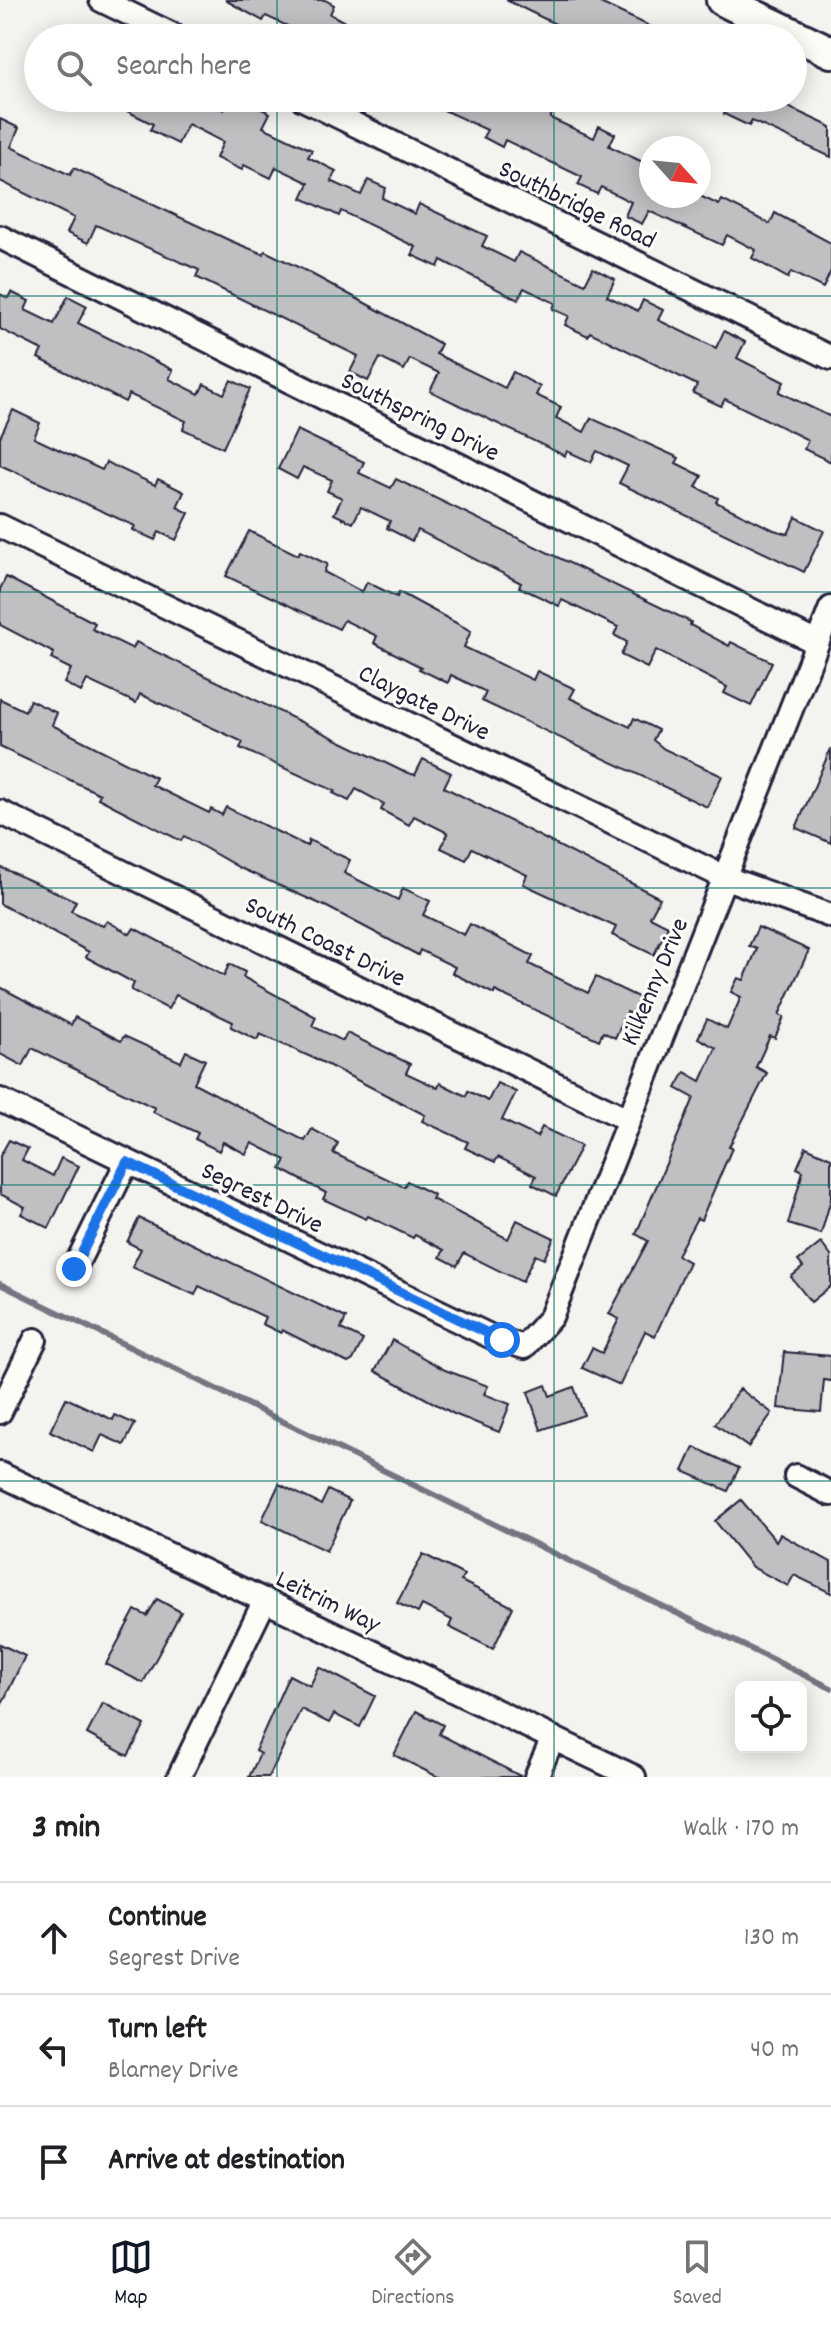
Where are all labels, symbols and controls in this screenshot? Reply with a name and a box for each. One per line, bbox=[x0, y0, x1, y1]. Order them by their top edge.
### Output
search box bbox=[24, 24, 807, 112]
icon: search bbox=[52, 46, 96, 90]
text: Search here bbox=[116, 47, 252, 90]
north arrow bbox=[639, 136, 711, 208]
street label: Southbridge Road bbox=[492, 152, 661, 260]
street label: Southspring Drive bbox=[334, 364, 505, 473]
street label: Claygate Drive bbox=[351, 656, 496, 752]
street label: South Coast Drive bbox=[238, 888, 411, 998]
street label: Kilkenny Drive bbox=[613, 913, 700, 1052]
street label: Segrest Drive bbox=[194, 1154, 329, 1245]
route end bbox=[56, 1251, 92, 1287]
route start bbox=[484, 1322, 520, 1358]
street label: Leitrim Way bbox=[269, 1562, 386, 1645]
map controls bbox=[735, 1681, 807, 1753]
button: locate bbox=[735, 1681, 807, 1753]
text: 3 min bbox=[32, 1805, 100, 1854]
text: Walk · 170 m bbox=[684, 1811, 799, 1848]
text: Continue bbox=[108, 1898, 207, 1941]
icon: ahead bbox=[32, 1916, 76, 1960]
text: 130 m bbox=[744, 1920, 799, 1957]
text: Segrest Drive bbox=[108, 1941, 240, 1978]
text: Turn left bbox=[108, 2010, 207, 2053]
icon: left bbox=[32, 2028, 76, 2072]
text: 40 m bbox=[750, 2032, 799, 2069]
text: Blarney Drive bbox=[108, 2053, 238, 2090]
icon: arrive bbox=[32, 2140, 76, 2184]
text: Arrive at destination bbox=[108, 2141, 345, 2184]
tab: Map bbox=[109, 2235, 153, 2314]
tab: Directions bbox=[371, 2235, 455, 2314]
tab: Saved bbox=[673, 2235, 722, 2314]

